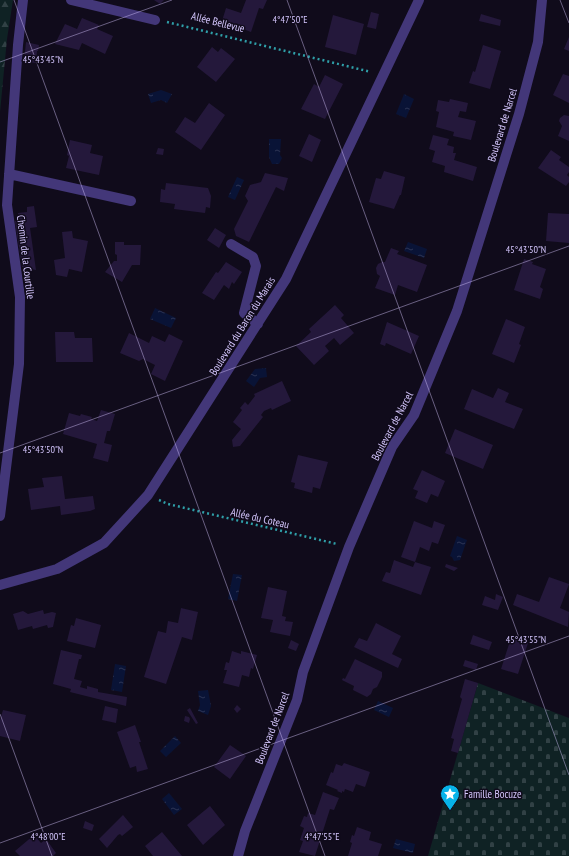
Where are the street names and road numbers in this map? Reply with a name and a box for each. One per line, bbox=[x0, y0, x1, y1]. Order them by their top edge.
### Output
street label: Allée Bellevue bbox=[190, 9, 247, 35]
street label: Boulevard de Narcel bbox=[484, 86, 520, 163]
street label: Chemin de la Courtille bbox=[14, 214, 38, 300]
street label: Boulevard du Baron du Marais bbox=[206, 274, 278, 378]
street label: Boulevard de Narcel bbox=[368, 389, 416, 463]
street label: Allée du Coteau bbox=[229, 504, 291, 532]
street label: Boulevard de Narcel bbox=[252, 690, 292, 766]

